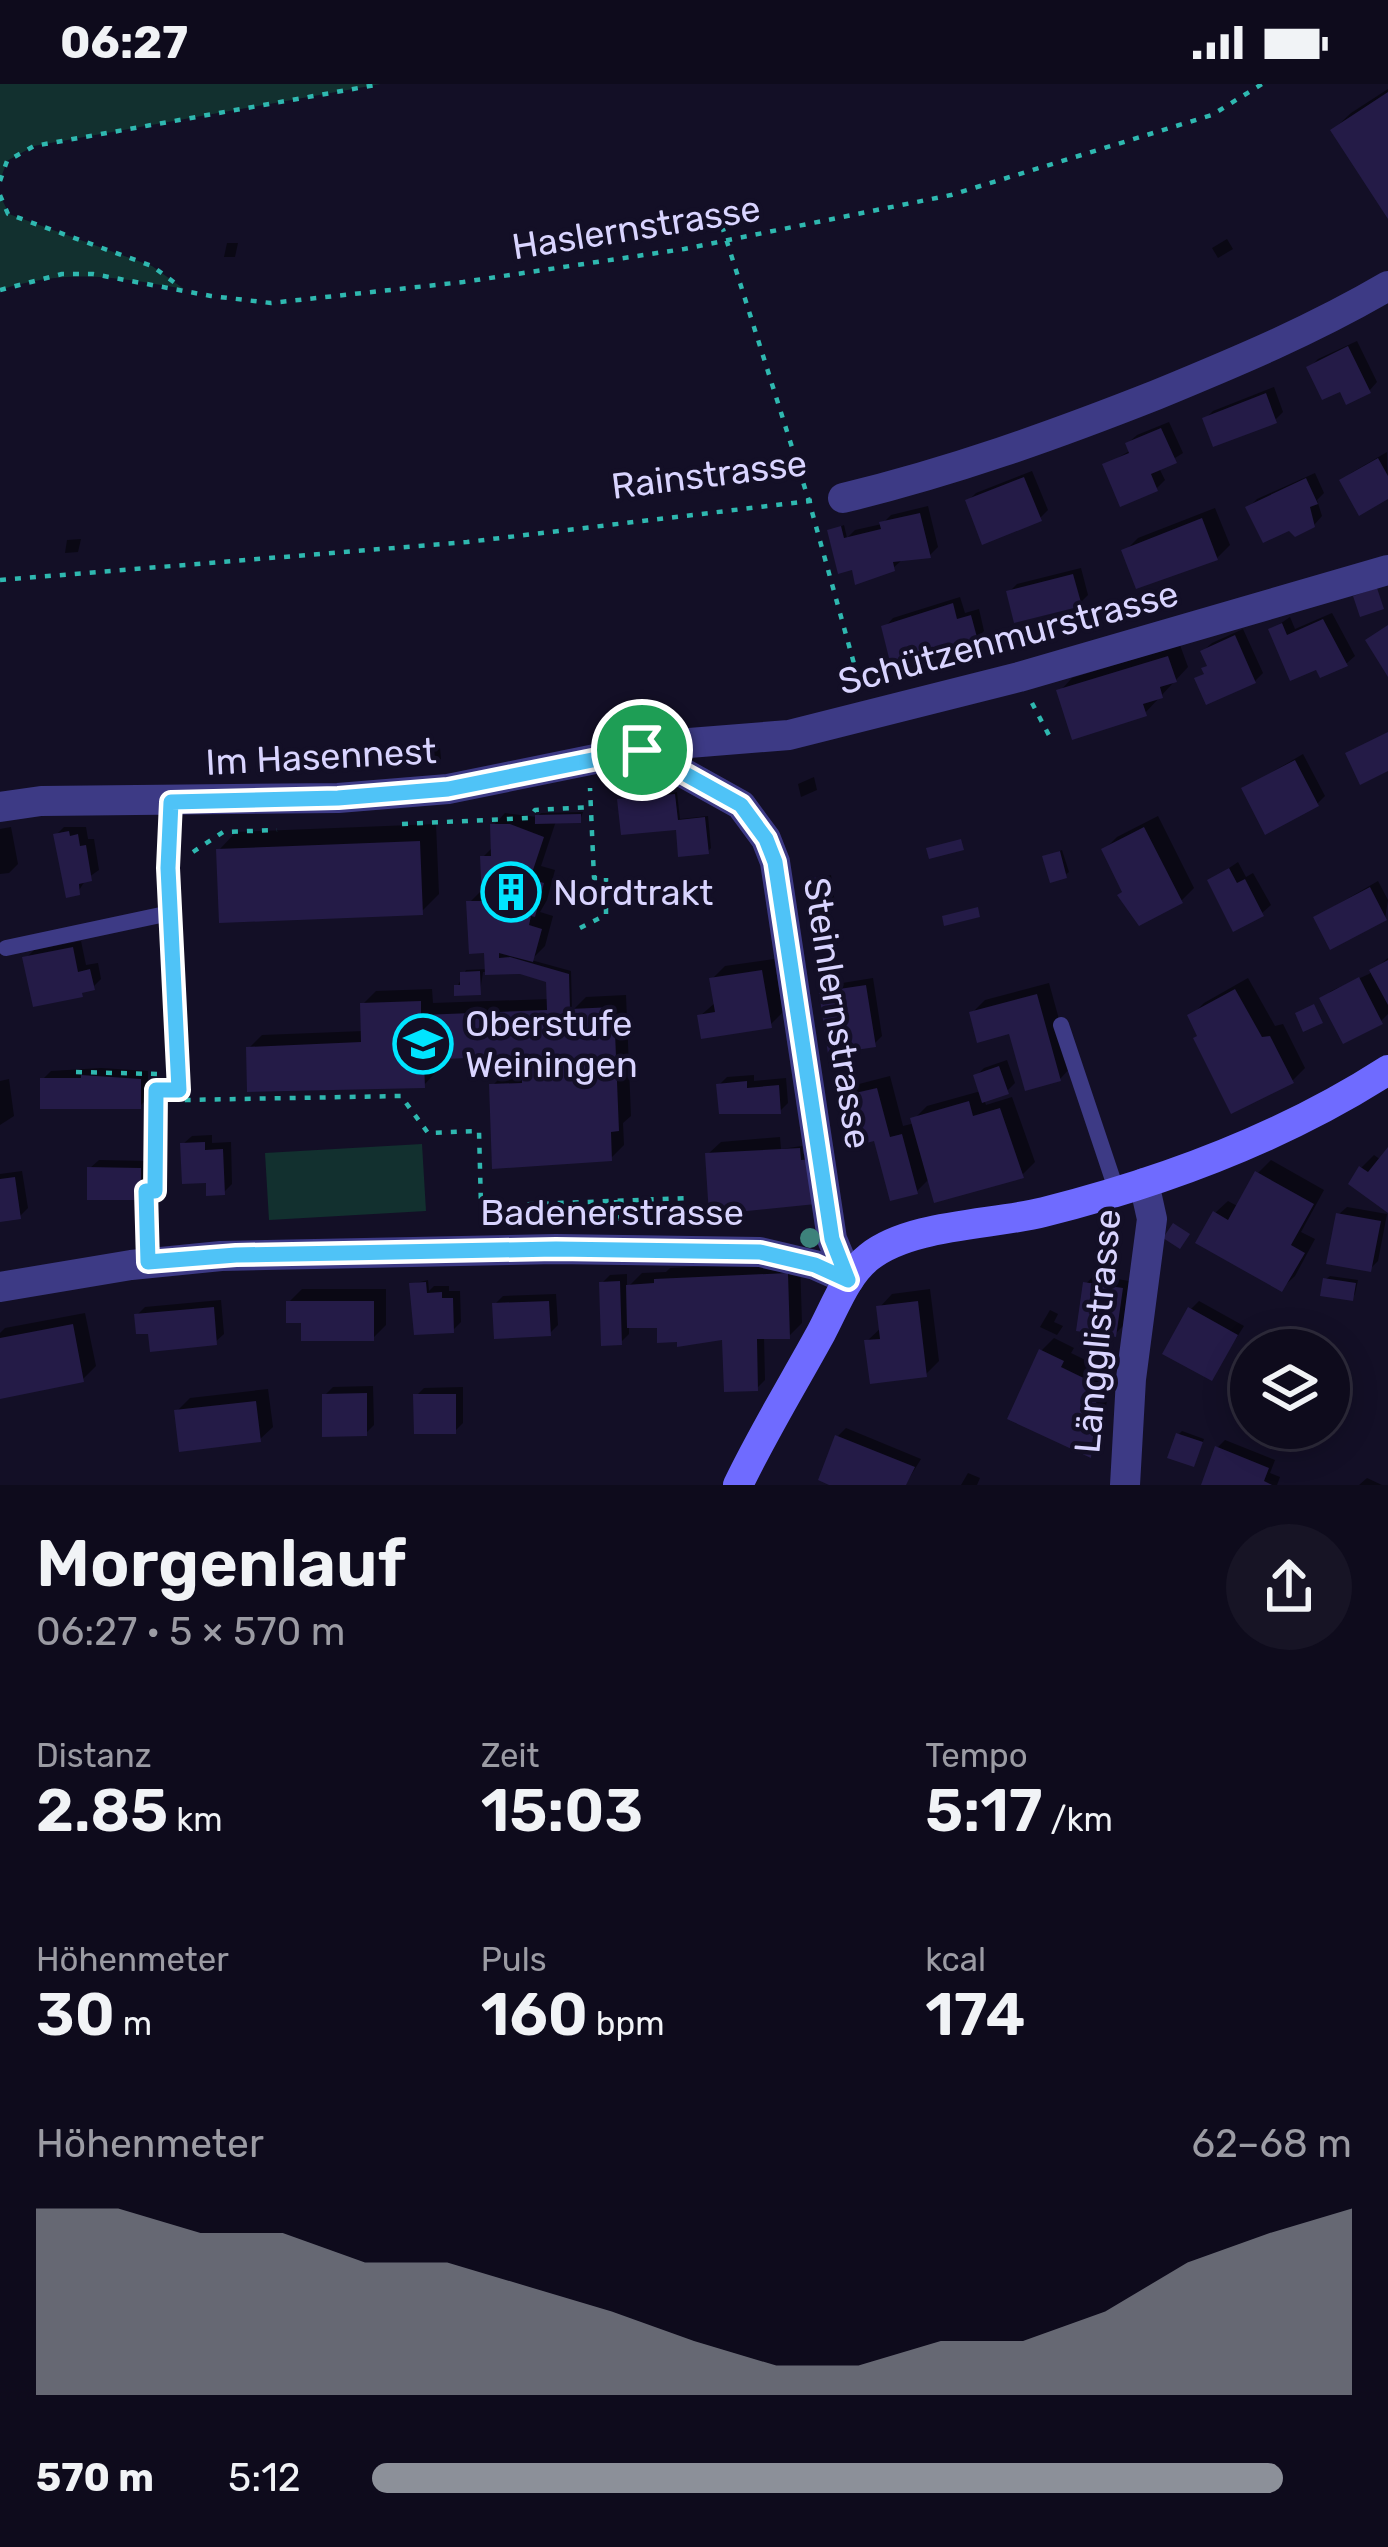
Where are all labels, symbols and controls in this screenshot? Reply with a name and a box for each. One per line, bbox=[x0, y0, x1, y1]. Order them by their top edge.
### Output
text: 06:27 bbox=[60, 16, 188, 69]
street label: Haslernstrasse bbox=[509, 187, 763, 268]
street label: Rainstrasse bbox=[609, 441, 809, 508]
street label: Schützenmurstrasse bbox=[834, 571, 1183, 704]
pin bbox=[591, 699, 693, 801]
icon: arrive bbox=[609, 717, 675, 783]
street label: Im Hasennest bbox=[205, 729, 437, 784]
building icon: Nordtrakt bbox=[480, 861, 542, 923]
place label: Nordtrakt bbox=[553, 871, 713, 914]
street label: Steinlernstrasse bbox=[795, 874, 880, 1152]
place label: Oberstufe Weiningen bbox=[465, 1002, 638, 1086]
school or university icon: Oberstufe Weiningen bbox=[392, 1013, 454, 1075]
street label: Badenerstrasse bbox=[480, 1191, 744, 1234]
street label: Längglistrasse bbox=[1065, 1207, 1130, 1455]
map controls bbox=[1230, 1329, 1350, 1449]
button: layers bbox=[1230, 1329, 1350, 1449]
text: Morgenlauf bbox=[36, 1524, 406, 1603]
button: share bbox=[1226, 1524, 1352, 1650]
text: 06:27 · 5 × 570 m bbox=[36, 1609, 345, 1655]
text: Distanz bbox=[36, 1736, 151, 1775]
text: Zeit bbox=[481, 1736, 539, 1775]
text: Tempo bbox=[925, 1736, 1028, 1775]
text: 2.85 bbox=[36, 1775, 168, 1846]
text: 15:03 bbox=[481, 1775, 643, 1846]
text: 5:17 bbox=[925, 1775, 1042, 1846]
text: km bbox=[168, 1800, 223, 1839]
text: /km bbox=[1042, 1800, 1113, 1839]
text: Höhenmeter bbox=[36, 1940, 229, 1979]
text: Puls bbox=[481, 1940, 547, 1979]
text: kcal bbox=[925, 1940, 986, 1979]
text: 30 bbox=[36, 1979, 115, 2050]
text: 160 bbox=[481, 1979, 588, 2050]
text: 174 bbox=[925, 1979, 1026, 2050]
text: m bbox=[115, 2004, 152, 2043]
text: bpm bbox=[588, 2004, 665, 2043]
text: Höhenmeter bbox=[36, 2121, 264, 2167]
text: 62–68 m bbox=[1192, 2121, 1352, 2167]
text: 570 m bbox=[36, 2455, 154, 2501]
text: 5:12 bbox=[228, 2455, 301, 2501]

